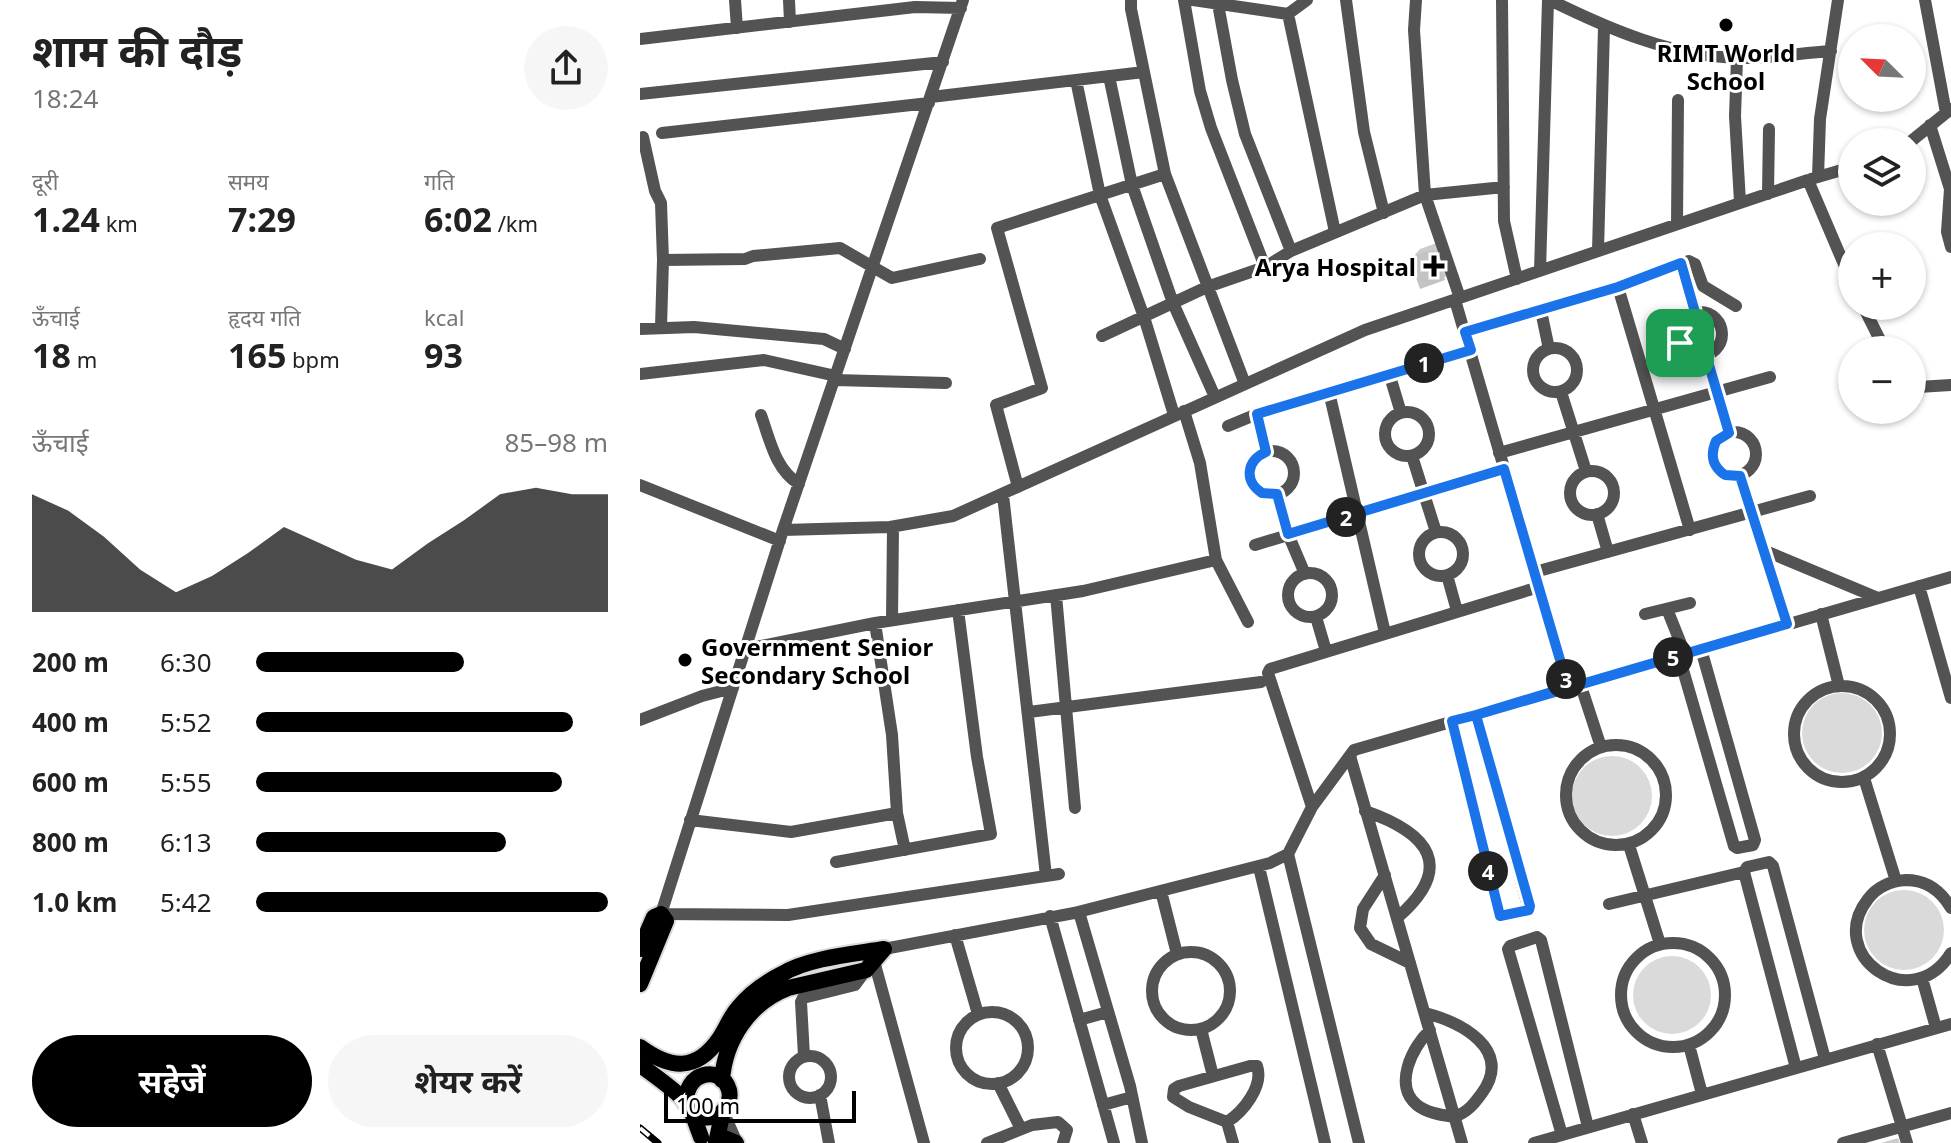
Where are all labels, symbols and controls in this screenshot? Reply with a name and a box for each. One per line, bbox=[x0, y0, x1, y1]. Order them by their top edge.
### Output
marker: RIMT World School bbox=[1717, 16, 1735, 34]
text: शाम की दौड़ bbox=[32, 20, 242, 80]
north arrow bbox=[1838, 24, 1926, 112]
map controls bbox=[1838, 24, 1926, 424]
button: share bbox=[524, 26, 608, 110]
place label: RIMT World School bbox=[1657, 36, 1795, 97]
text: 18:24 bbox=[32, 80, 98, 116]
button: layers bbox=[1838, 128, 1926, 216]
text: दूरी bbox=[32, 166, 58, 196]
text: समय bbox=[228, 166, 269, 196]
text: गति bbox=[424, 166, 455, 196]
text: 1.24 bbox=[32, 196, 100, 242]
text: 7:29 bbox=[228, 196, 296, 242]
text: 6:02 bbox=[424, 196, 492, 242]
text: km bbox=[100, 208, 138, 238]
text: /km bbox=[492, 208, 538, 238]
button: + bbox=[1838, 232, 1926, 320]
place label: Arya Hospital bbox=[1255, 250, 1416, 283]
marker: Arya Hospital bbox=[1423, 255, 1445, 277]
text: ऊँचाई bbox=[32, 302, 80, 332]
text: हृदय गति bbox=[228, 302, 301, 332]
text: kcal bbox=[424, 302, 464, 332]
pin bbox=[1646, 309, 1714, 377]
icon: arrive bbox=[1658, 321, 1702, 365]
text: 18 bbox=[32, 332, 71, 378]
text: 165 bbox=[228, 332, 286, 378]
text: 93 bbox=[424, 332, 463, 378]
button: − bbox=[1838, 336, 1926, 424]
pin: 1 bbox=[1404, 343, 1444, 383]
text: m bbox=[71, 344, 97, 374]
text: bpm bbox=[286, 344, 340, 374]
text: 1 bbox=[1418, 348, 1430, 378]
text: ऊँचाई bbox=[32, 424, 88, 460]
text: 85–98 m bbox=[504, 424, 608, 460]
pin: 2 bbox=[1326, 497, 1366, 537]
text: 2 bbox=[1340, 502, 1352, 532]
place label: Government Senior Secondary School bbox=[701, 630, 934, 691]
pin: 5 bbox=[1653, 637, 1693, 677]
text: 5 bbox=[1667, 642, 1679, 672]
text: 200 m bbox=[32, 644, 109, 680]
text: 6:30 bbox=[160, 644, 212, 680]
marker: Government Senior Secondary School bbox=[676, 651, 694, 669]
pin: 3 bbox=[1546, 659, 1586, 699]
text: 3 bbox=[1560, 664, 1572, 694]
text: 400 m bbox=[32, 704, 109, 740]
text: 5:52 bbox=[160, 704, 212, 740]
text: 600 m bbox=[32, 764, 109, 800]
text: 5:55 bbox=[160, 764, 212, 800]
text: 800 m bbox=[32, 824, 109, 860]
text: 6:13 bbox=[160, 824, 212, 860]
pin: 4 bbox=[1468, 851, 1508, 891]
text: 4 bbox=[1482, 856, 1494, 886]
text: 1.0 km bbox=[32, 884, 117, 920]
text: 5:42 bbox=[160, 884, 212, 920]
button: सहेजें bbox=[32, 1035, 312, 1127]
button: शेयर करें bbox=[328, 1035, 608, 1127]
scale bar bbox=[664, 1087, 856, 1123]
text: 100 m bbox=[676, 1090, 740, 1120]

